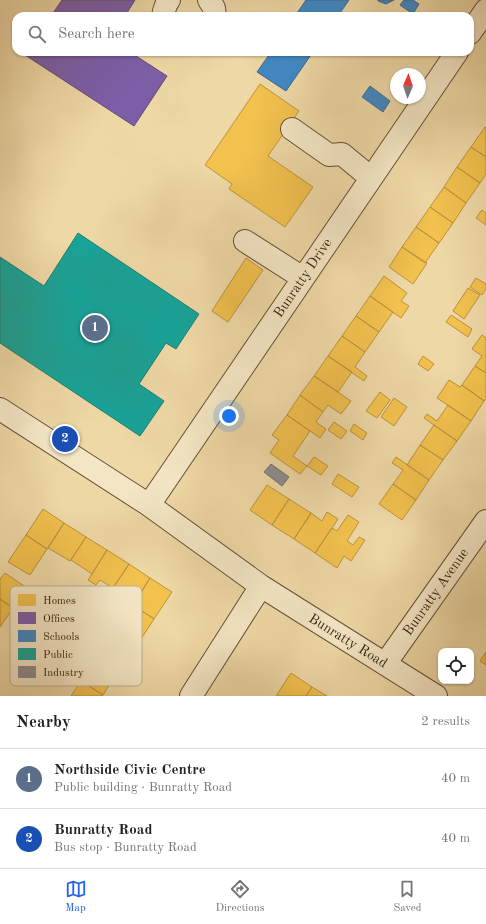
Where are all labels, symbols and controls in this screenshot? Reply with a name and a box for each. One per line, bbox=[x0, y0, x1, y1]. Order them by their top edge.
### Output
search box bbox=[12, 12, 474, 56]
icon: search bbox=[26, 23, 48, 45]
text: Search here bbox=[58, 27, 135, 42]
north arrow bbox=[390, 68, 426, 104]
street label: Bunratty Drive bbox=[271, 236, 335, 320]
pin: 1 bbox=[82, 313, 108, 343]
your location bbox=[219, 406, 239, 426]
pin: 2 bbox=[52, 424, 78, 454]
street label: Bunratty Avenue bbox=[401, 546, 471, 638]
legend bbox=[10, 586, 142, 686]
text: Homes bbox=[43, 596, 76, 607]
street label: Bunratty Road bbox=[306, 611, 390, 671]
text: Offices bbox=[43, 614, 75, 625]
text: Schools bbox=[43, 632, 79, 643]
map controls bbox=[438, 648, 474, 684]
button: locate bbox=[438, 648, 474, 684]
text: Public bbox=[43, 650, 73, 661]
text: Industry bbox=[43, 668, 84, 679]
text: Nearby bbox=[16, 714, 71, 731]
text: 2 results bbox=[421, 715, 470, 728]
text: Northside Civic Centre bbox=[54, 763, 206, 778]
text: 1 bbox=[25, 772, 33, 785]
text: 40 m bbox=[441, 772, 470, 785]
text: Public building · Bunratty Road bbox=[54, 781, 232, 794]
text: Bunratty Road bbox=[54, 823, 153, 838]
text: 2 bbox=[25, 832, 33, 845]
text: 40 m bbox=[441, 832, 470, 845]
text: Bus stop · Bunratty Road bbox=[54, 841, 197, 854]
tab: Map bbox=[65, 878, 87, 916]
tab: Directions bbox=[216, 878, 264, 916]
tab: Saved bbox=[393, 878, 421, 916]

